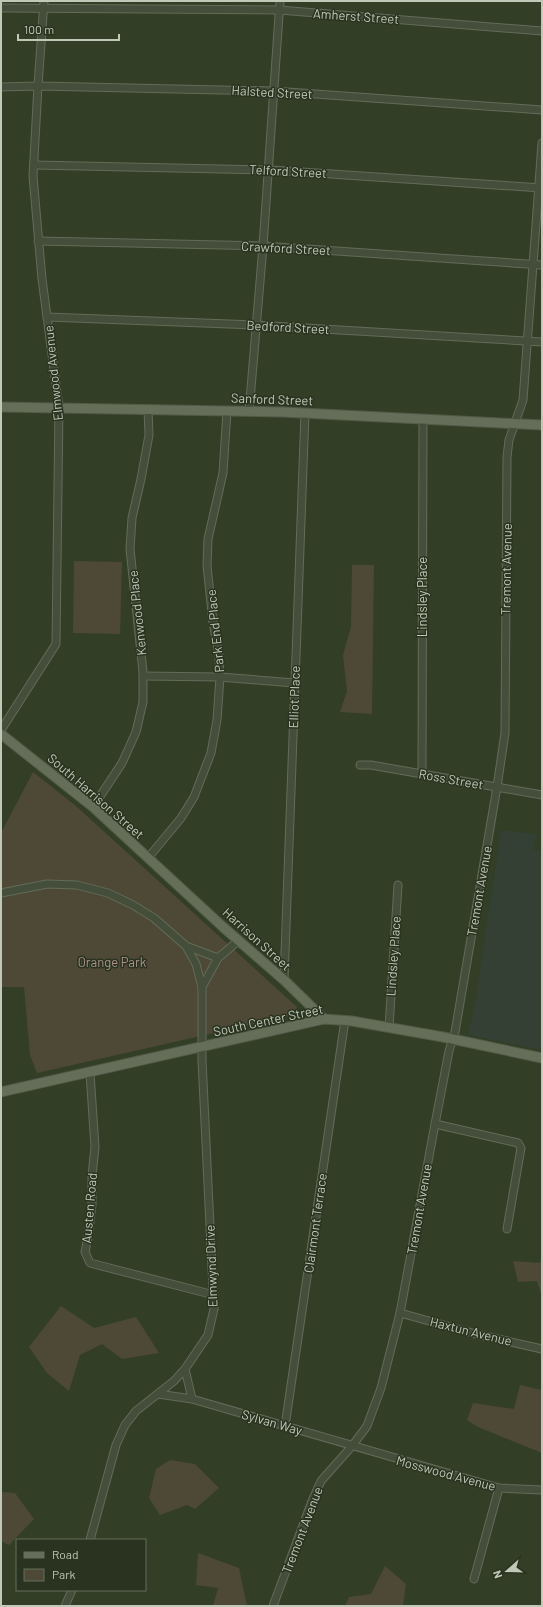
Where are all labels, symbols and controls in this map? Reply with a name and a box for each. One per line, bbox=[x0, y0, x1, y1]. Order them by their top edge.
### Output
street label: Amherst Street bbox=[312, 5, 400, 27]
scale bar bbox=[18, 16, 119, 42]
text: 100 m bbox=[24, 22, 54, 36]
street label: Halsted Street bbox=[231, 82, 313, 102]
street label: Telford Street bbox=[249, 161, 327, 181]
street label: Crawford Street bbox=[241, 238, 331, 258]
street label: Bedford Street bbox=[246, 317, 330, 337]
street label: Elmwood Avenue bbox=[40, 324, 66, 421]
street label: Sanford Street bbox=[231, 390, 313, 408]
street label: Tremont Avenue bbox=[497, 523, 515, 615]
street label: Lindsley Place bbox=[414, 557, 430, 637]
street label: Kenwood Place bbox=[125, 570, 149, 656]
street label: Park End Place bbox=[203, 589, 227, 673]
street label: Elliot Place bbox=[285, 665, 303, 729]
street label: South Harrison Street bbox=[45, 750, 147, 842]
street label: Ross Street bbox=[417, 765, 485, 793]
street label: Tremont Avenue bbox=[463, 844, 495, 938]
street label: Harrison Street bbox=[220, 904, 294, 974]
street label: Lindsley Place bbox=[382, 915, 404, 997]
park label: Orange Park bbox=[78, 954, 147, 970]
street label: South Center Street bbox=[212, 1001, 324, 1039]
street label: Tremont Avenue bbox=[403, 1162, 435, 1256]
street label: Austen Road bbox=[78, 1172, 100, 1244]
street label: Clairmont Terrace bbox=[300, 1172, 330, 1274]
street label: Elmwynd Drive bbox=[202, 1224, 220, 1307]
street label: Haxtun Avenue bbox=[428, 1313, 514, 1349]
street label: Sylvan Way bbox=[240, 1406, 304, 1438]
street label: Mosswood Avenue bbox=[394, 1452, 498, 1494]
street label: Tremont Avenue bbox=[278, 1484, 326, 1576]
legend bbox=[16, 1539, 146, 1591]
text: Road bbox=[52, 1547, 79, 1561]
north arrow bbox=[487, 1551, 527, 1591]
text: Park bbox=[52, 1567, 76, 1581]
text: N bbox=[490, 1569, 504, 1580]

